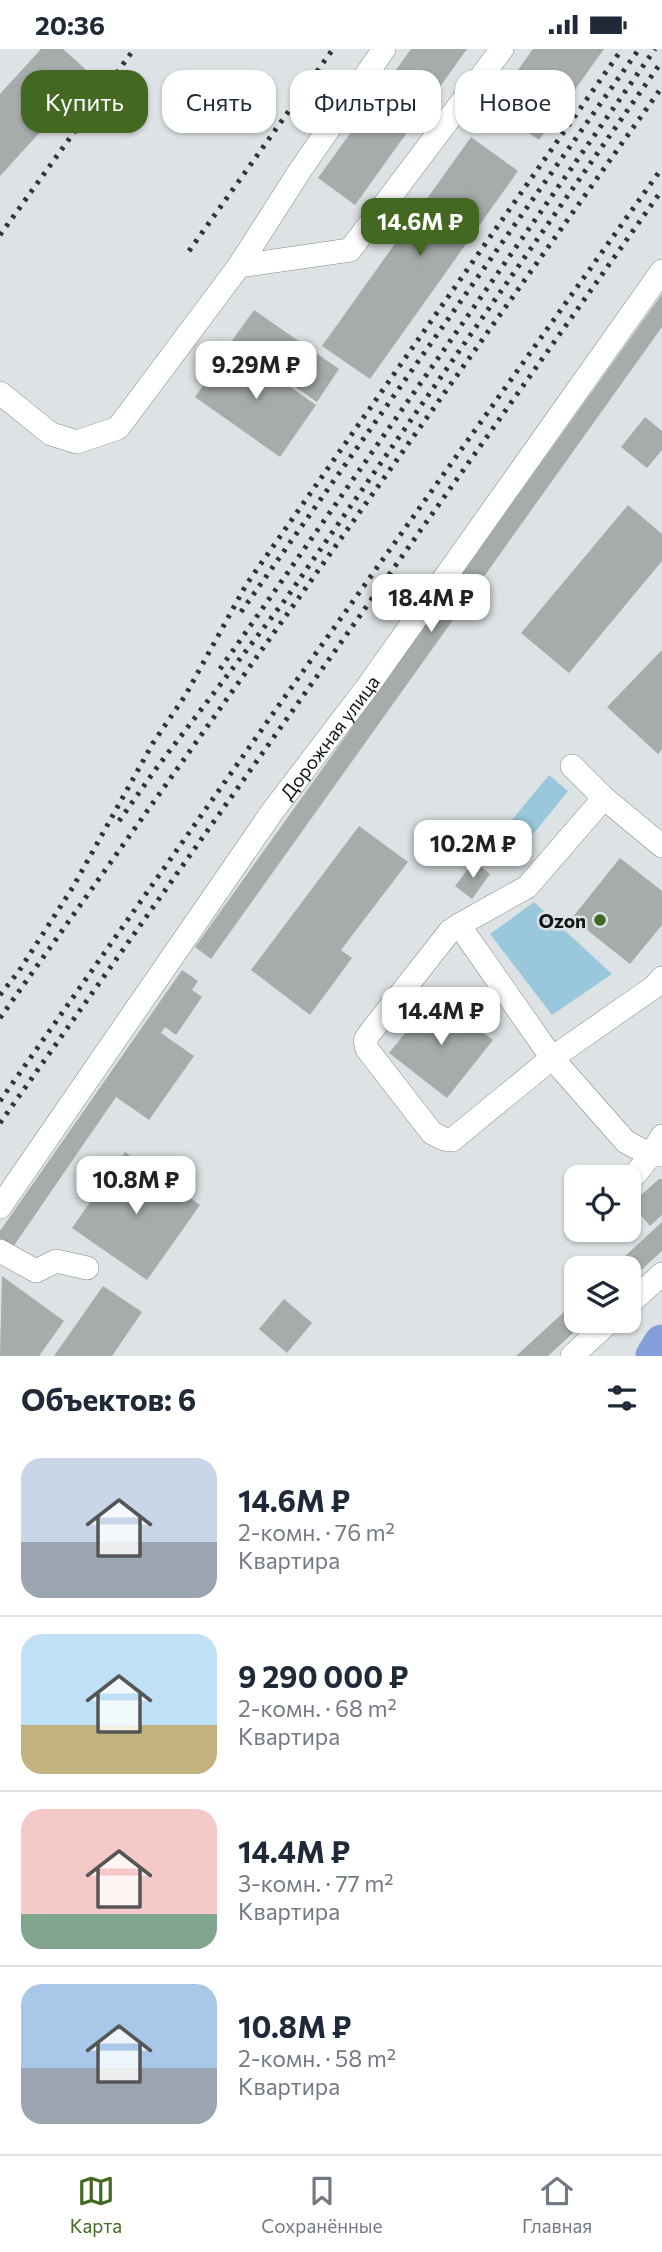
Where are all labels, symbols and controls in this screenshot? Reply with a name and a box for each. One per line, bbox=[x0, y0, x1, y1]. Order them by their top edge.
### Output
text: 20:36 bbox=[35, 9, 105, 40]
chip: Купить bbox=[21, 70, 148, 133]
chip: Снять bbox=[162, 70, 276, 133]
chip: Фильтры bbox=[290, 70, 441, 133]
chip: Новое bbox=[455, 70, 575, 133]
pin: 14.6M ₽ bbox=[355, 199, 485, 258]
text: 14.6M ₽ bbox=[377, 207, 463, 235]
pin: 9.29M ₽ bbox=[191, 341, 321, 401]
text: 9.29M ₽ bbox=[212, 350, 300, 378]
pin: 18.4M ₽ bbox=[366, 575, 496, 634]
text: 18.4M ₽ bbox=[388, 583, 474, 611]
street label: Дорожная улица bbox=[275, 670, 384, 803]
pin: 10.2M ₽ bbox=[408, 821, 538, 880]
text: 10.2M ₽ bbox=[430, 829, 516, 857]
place label: Ozon bbox=[538, 909, 586, 932]
marker: Ozon bbox=[592, 912, 608, 928]
pin: 14.4M ₽ bbox=[376, 988, 506, 1047]
text: 14.4M ₽ bbox=[398, 996, 484, 1024]
pin: 10.8M ₽ bbox=[71, 1157, 201, 1216]
text: 10.8M ₽ bbox=[92, 1165, 180, 1193]
map controls bbox=[564, 1165, 641, 1333]
button: locate bbox=[564, 1165, 641, 1242]
button: layers bbox=[564, 1256, 641, 1333]
icon: filters bbox=[603, 1379, 641, 1417]
text: Объектов: 6 bbox=[21, 1380, 196, 1417]
text: 14.6M ₽ bbox=[238, 1481, 350, 1518]
icon: home bbox=[77, 1486, 161, 1570]
text: 2-комн. · 76 m² bbox=[238, 1518, 395, 1546]
text: Квартира bbox=[238, 1546, 340, 1574]
text: 9 290 000 ₽ bbox=[238, 1657, 409, 1694]
icon: home bbox=[77, 1662, 161, 1746]
text: 2-комн. · 68 m² bbox=[238, 1694, 397, 1722]
text: Квартира bbox=[238, 1722, 340, 1750]
text: 14.4M ₽ bbox=[238, 1832, 350, 1869]
icon: home bbox=[77, 1837, 161, 1921]
text: 3-комн. · 77 m² bbox=[238, 1869, 393, 1897]
text: Квартира bbox=[238, 1897, 340, 1925]
text: 10.8M ₽ bbox=[238, 2007, 352, 2044]
icon: home bbox=[77, 2012, 161, 2096]
text: 2-комн. · 58 m² bbox=[238, 2044, 396, 2072]
text: Квартира bbox=[238, 2072, 340, 2100]
tab: Карта bbox=[70, 2172, 122, 2237]
tab: Сохранённые bbox=[261, 2172, 383, 2237]
tab: Главная bbox=[522, 2172, 592, 2237]

